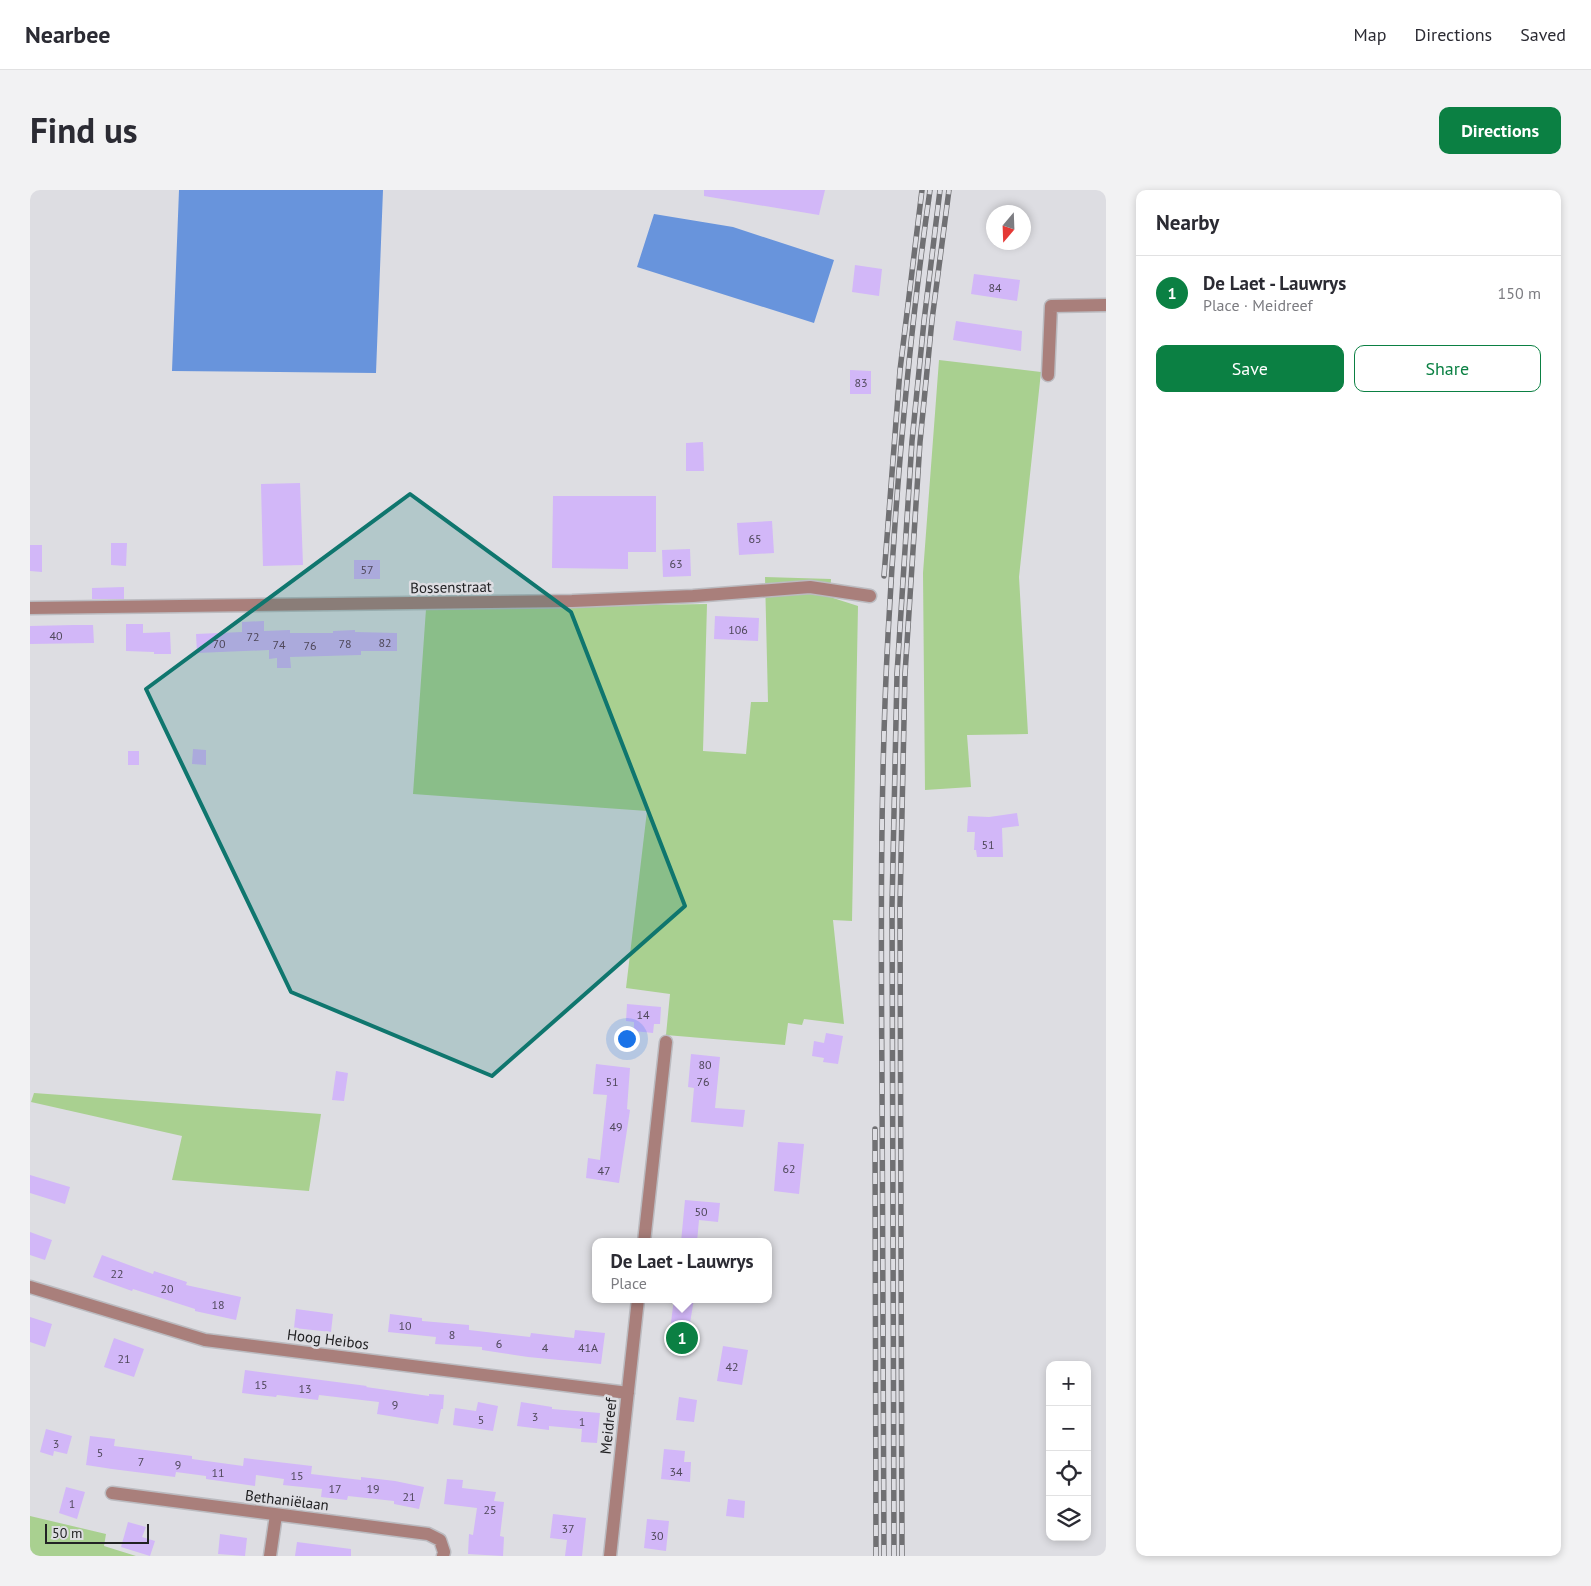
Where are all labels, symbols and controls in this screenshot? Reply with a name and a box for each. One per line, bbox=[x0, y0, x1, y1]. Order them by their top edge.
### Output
text: Nearbee bbox=[25, 19, 110, 50]
text: Map bbox=[1354, 23, 1386, 46]
text: Directions bbox=[1414, 23, 1492, 46]
text: Saved bbox=[1520, 23, 1566, 46]
text: Find us bbox=[30, 107, 138, 153]
button: Directions bbox=[1439, 107, 1561, 154]
north arrow bbox=[986, 205, 1031, 250]
text: Nearby bbox=[1156, 209, 1219, 236]
text: De Laet - Lauwrys bbox=[1203, 271, 1346, 295]
house number: 84 bbox=[988, 280, 1002, 295]
text: 1 bbox=[1167, 283, 1177, 303]
text: 150 m bbox=[1498, 283, 1541, 303]
text: Place · Meidreef bbox=[1203, 295, 1313, 315]
button: Save bbox=[1156, 345, 1344, 392]
button: Share bbox=[1354, 345, 1541, 392]
house number: 83 bbox=[854, 375, 868, 390]
house number: 65 bbox=[748, 531, 762, 546]
house number: 63 bbox=[669, 556, 683, 571]
house number: 57 bbox=[360, 562, 374, 577]
street label: Bossenstraat bbox=[410, 577, 492, 597]
house number: 106 bbox=[728, 622, 748, 637]
house number: 40 bbox=[49, 628, 63, 643]
house number: 72 bbox=[246, 629, 260, 644]
house number: 82 bbox=[378, 635, 392, 650]
house number: 70 bbox=[212, 636, 226, 651]
house number: 78 bbox=[338, 636, 352, 651]
house number: 74 bbox=[272, 637, 286, 652]
house number: 76 bbox=[303, 638, 317, 653]
house number: 51 bbox=[981, 837, 995, 852]
house number: 14 bbox=[636, 1007, 650, 1022]
your location bbox=[614, 1026, 640, 1052]
house number: 80 bbox=[698, 1057, 712, 1072]
house number: 51 bbox=[605, 1074, 619, 1089]
house number: 76 bbox=[696, 1074, 710, 1089]
house number: 49 bbox=[609, 1119, 623, 1134]
house number: 62 bbox=[782, 1161, 796, 1176]
house number: 47 bbox=[597, 1163, 611, 1178]
house number: 50 bbox=[694, 1204, 708, 1219]
popup bbox=[592, 1238, 772, 1303]
text: De Laet - Lauwrys bbox=[610, 1249, 754, 1273]
house number: 22 bbox=[110, 1266, 124, 1281]
text: Place bbox=[610, 1273, 647, 1293]
house number: 20 bbox=[160, 1281, 174, 1296]
house number: 18 bbox=[211, 1297, 225, 1312]
house number: 10 bbox=[398, 1318, 412, 1333]
pin: 1 bbox=[666, 1319, 698, 1357]
street label: Hoog Heibos bbox=[286, 1325, 370, 1353]
house number: 8 bbox=[449, 1327, 455, 1342]
house number: 6 bbox=[496, 1336, 502, 1351]
house number: 4 bbox=[542, 1340, 549, 1355]
house number: 41A bbox=[578, 1340, 598, 1355]
house number: 21 bbox=[117, 1351, 131, 1366]
house number: 42 bbox=[725, 1359, 739, 1374]
map controls bbox=[1046, 1361, 1091, 1541]
button: + bbox=[1046, 1361, 1091, 1406]
house number: 15 bbox=[254, 1377, 268, 1392]
house number: 13 bbox=[298, 1381, 312, 1396]
street label: Meidreef bbox=[596, 1396, 621, 1455]
house number: 9 bbox=[392, 1397, 398, 1412]
button: − bbox=[1046, 1406, 1091, 1451]
house number: 3 bbox=[532, 1409, 538, 1424]
house number: 5 bbox=[478, 1412, 484, 1427]
house number: 1 bbox=[579, 1414, 585, 1429]
house number: 3 bbox=[53, 1436, 59, 1451]
house number: 5 bbox=[97, 1445, 103, 1460]
button: locate bbox=[1046, 1451, 1091, 1496]
house number: 7 bbox=[138, 1454, 144, 1469]
house number: 9 bbox=[175, 1457, 181, 1472]
house number: 34 bbox=[669, 1464, 683, 1479]
house number: 11 bbox=[211, 1465, 225, 1480]
house number: 15 bbox=[290, 1468, 304, 1483]
house number: 17 bbox=[328, 1481, 342, 1496]
house number: 19 bbox=[366, 1481, 380, 1496]
street label: Bethaniëlaan bbox=[244, 1485, 330, 1515]
house number: 21 bbox=[402, 1489, 416, 1504]
house number: 1 bbox=[69, 1496, 75, 1511]
button: layers bbox=[1046, 1496, 1091, 1541]
house number: 25 bbox=[483, 1502, 497, 1517]
scale bar bbox=[45, 1521, 149, 1544]
house number: 37 bbox=[561, 1521, 575, 1536]
text: 50 m bbox=[52, 1524, 82, 1542]
house number: 30 bbox=[650, 1528, 664, 1543]

